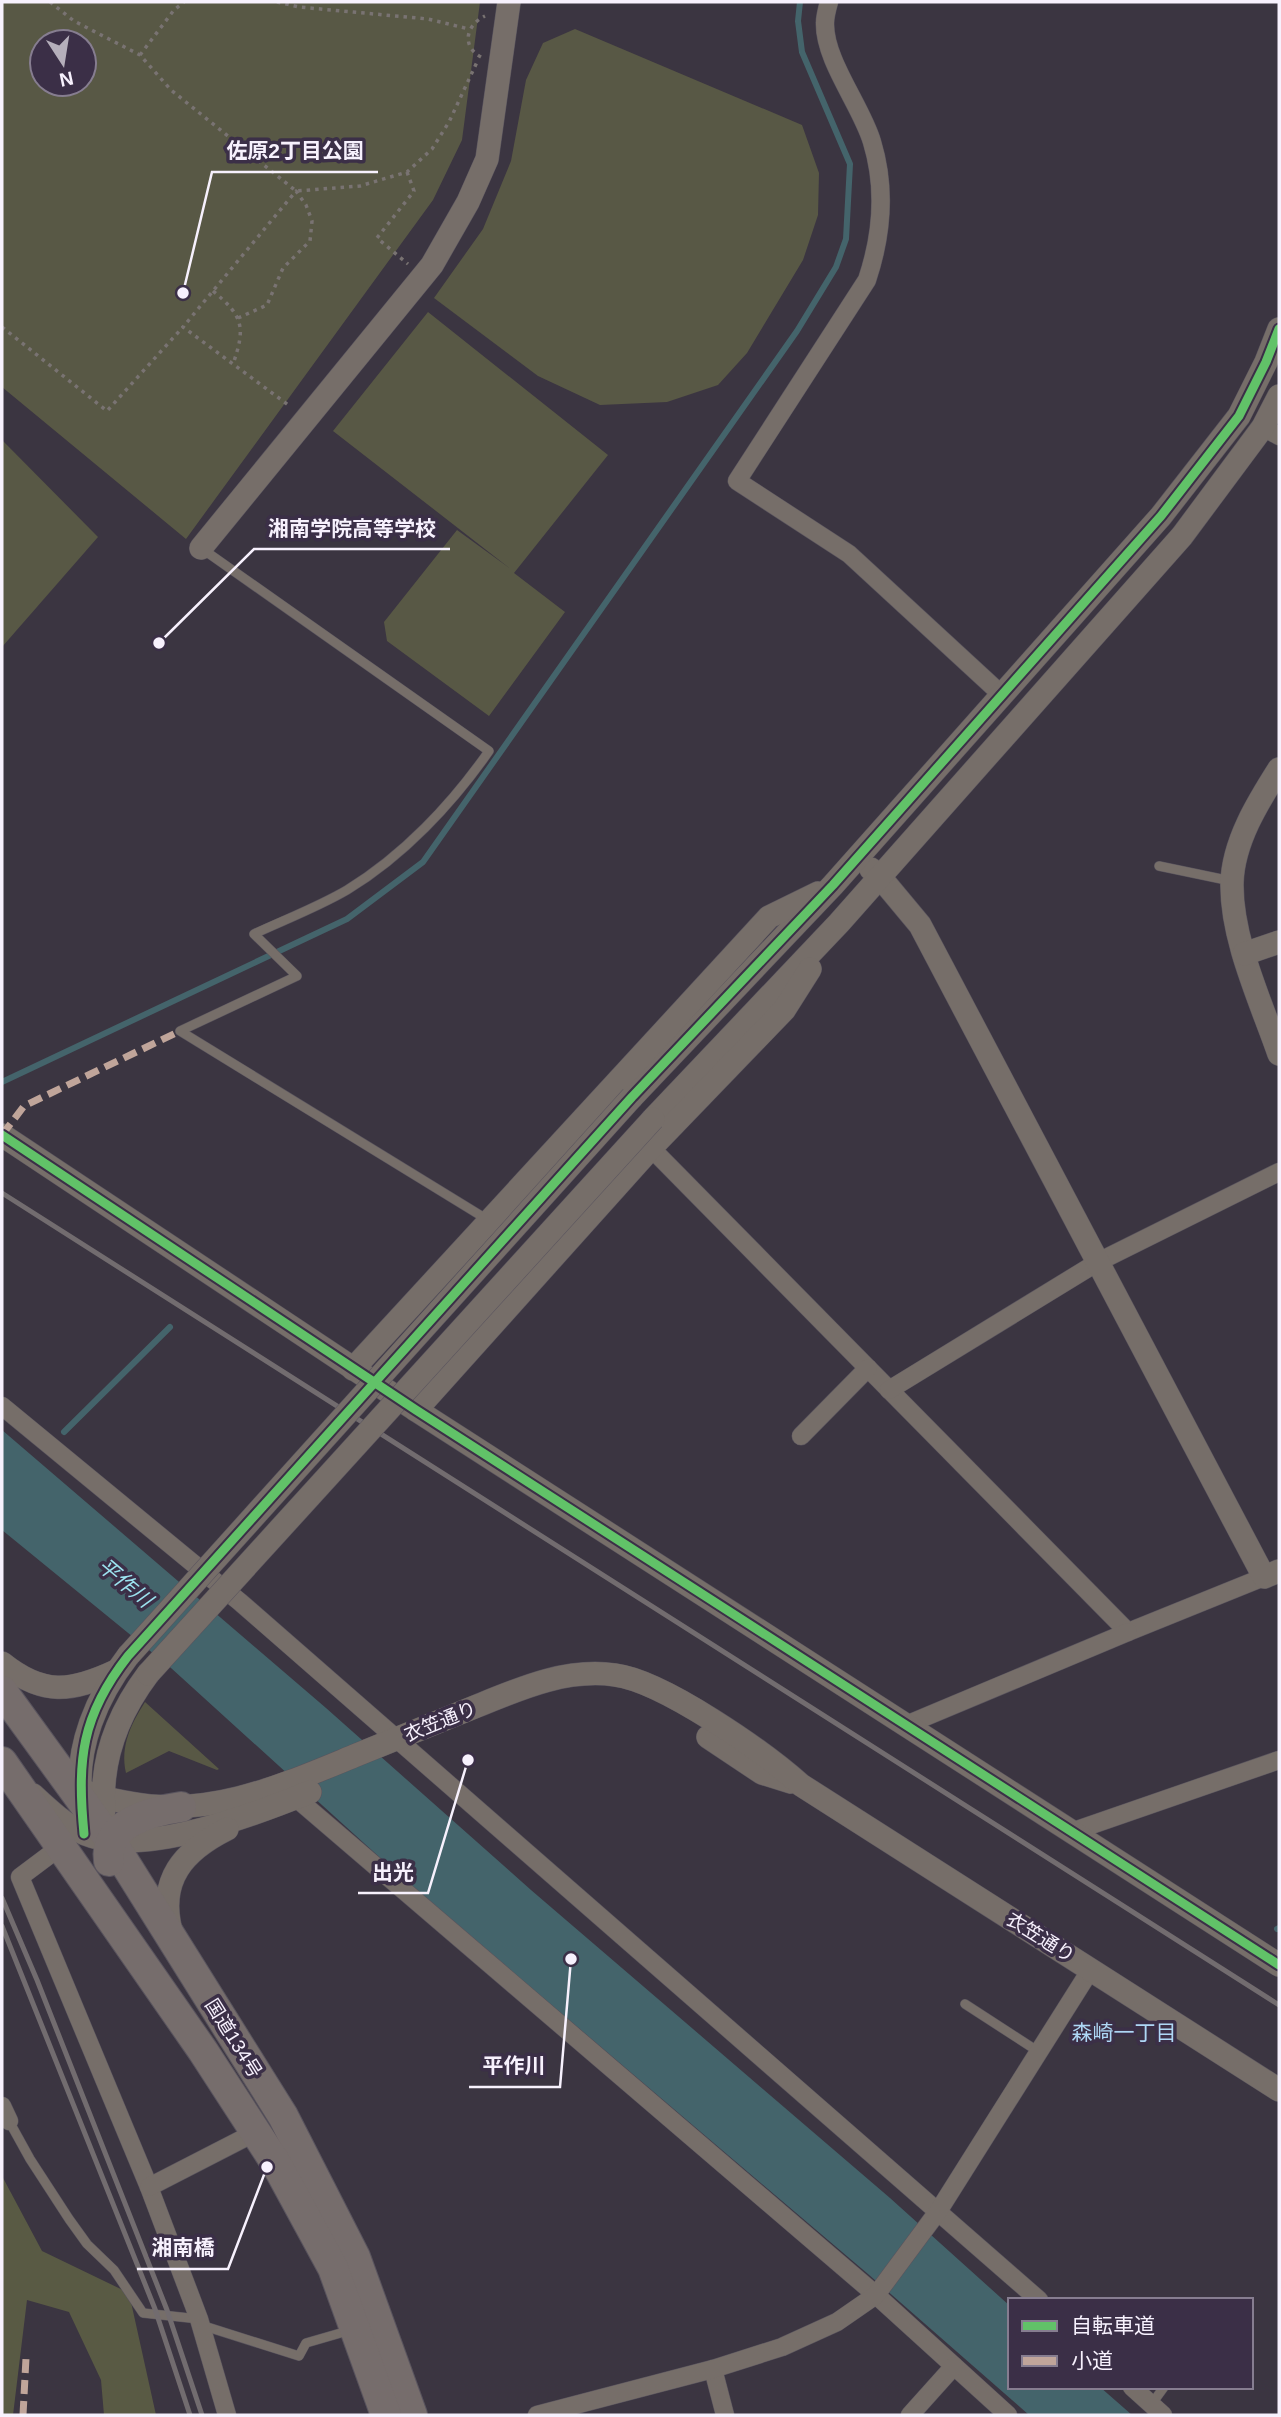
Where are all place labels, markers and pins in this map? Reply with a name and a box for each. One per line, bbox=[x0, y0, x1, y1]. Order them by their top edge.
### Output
callout: 佐原2丁目公園 bbox=[212, 130, 378, 172]
callout: 湘南学院高等学校 bbox=[254, 507, 450, 549]
callout: 出光 bbox=[358, 1851, 428, 1893]
callout: 平作川 bbox=[469, 2045, 560, 2087]
callout: 湘南橋 bbox=[137, 2227, 228, 2269]

